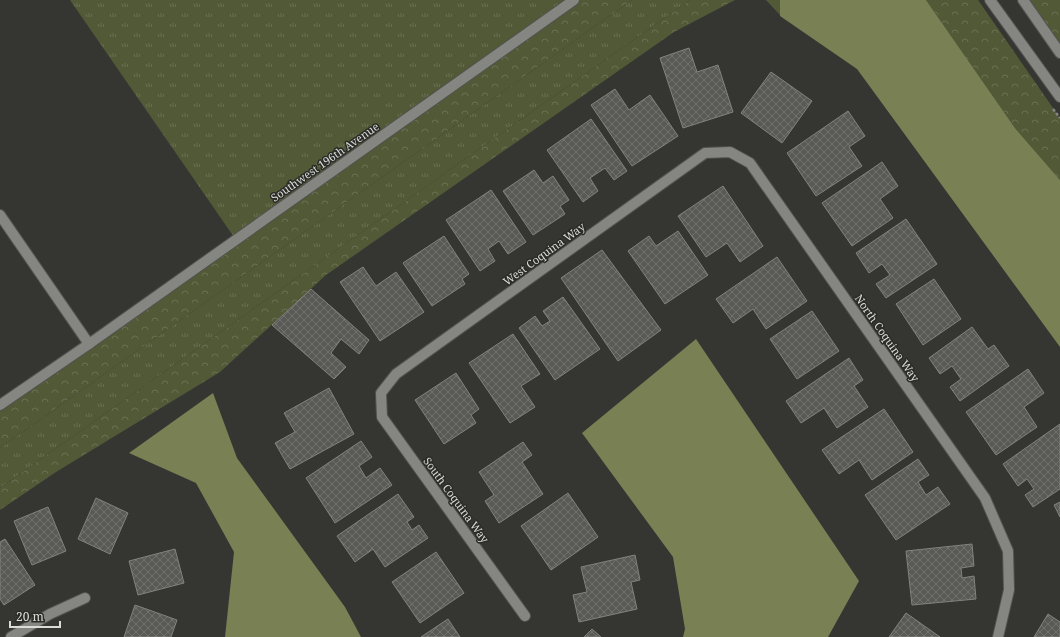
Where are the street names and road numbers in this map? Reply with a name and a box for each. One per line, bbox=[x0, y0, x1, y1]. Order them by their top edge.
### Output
street label: Southwest 196th Avenue bbox=[268, 118, 382, 205]
street label: West Coquina Way bbox=[500, 218, 588, 288]
street label: North Coquina Way bbox=[852, 291, 924, 385]
street label: South Coquina Way bbox=[420, 454, 493, 546]

